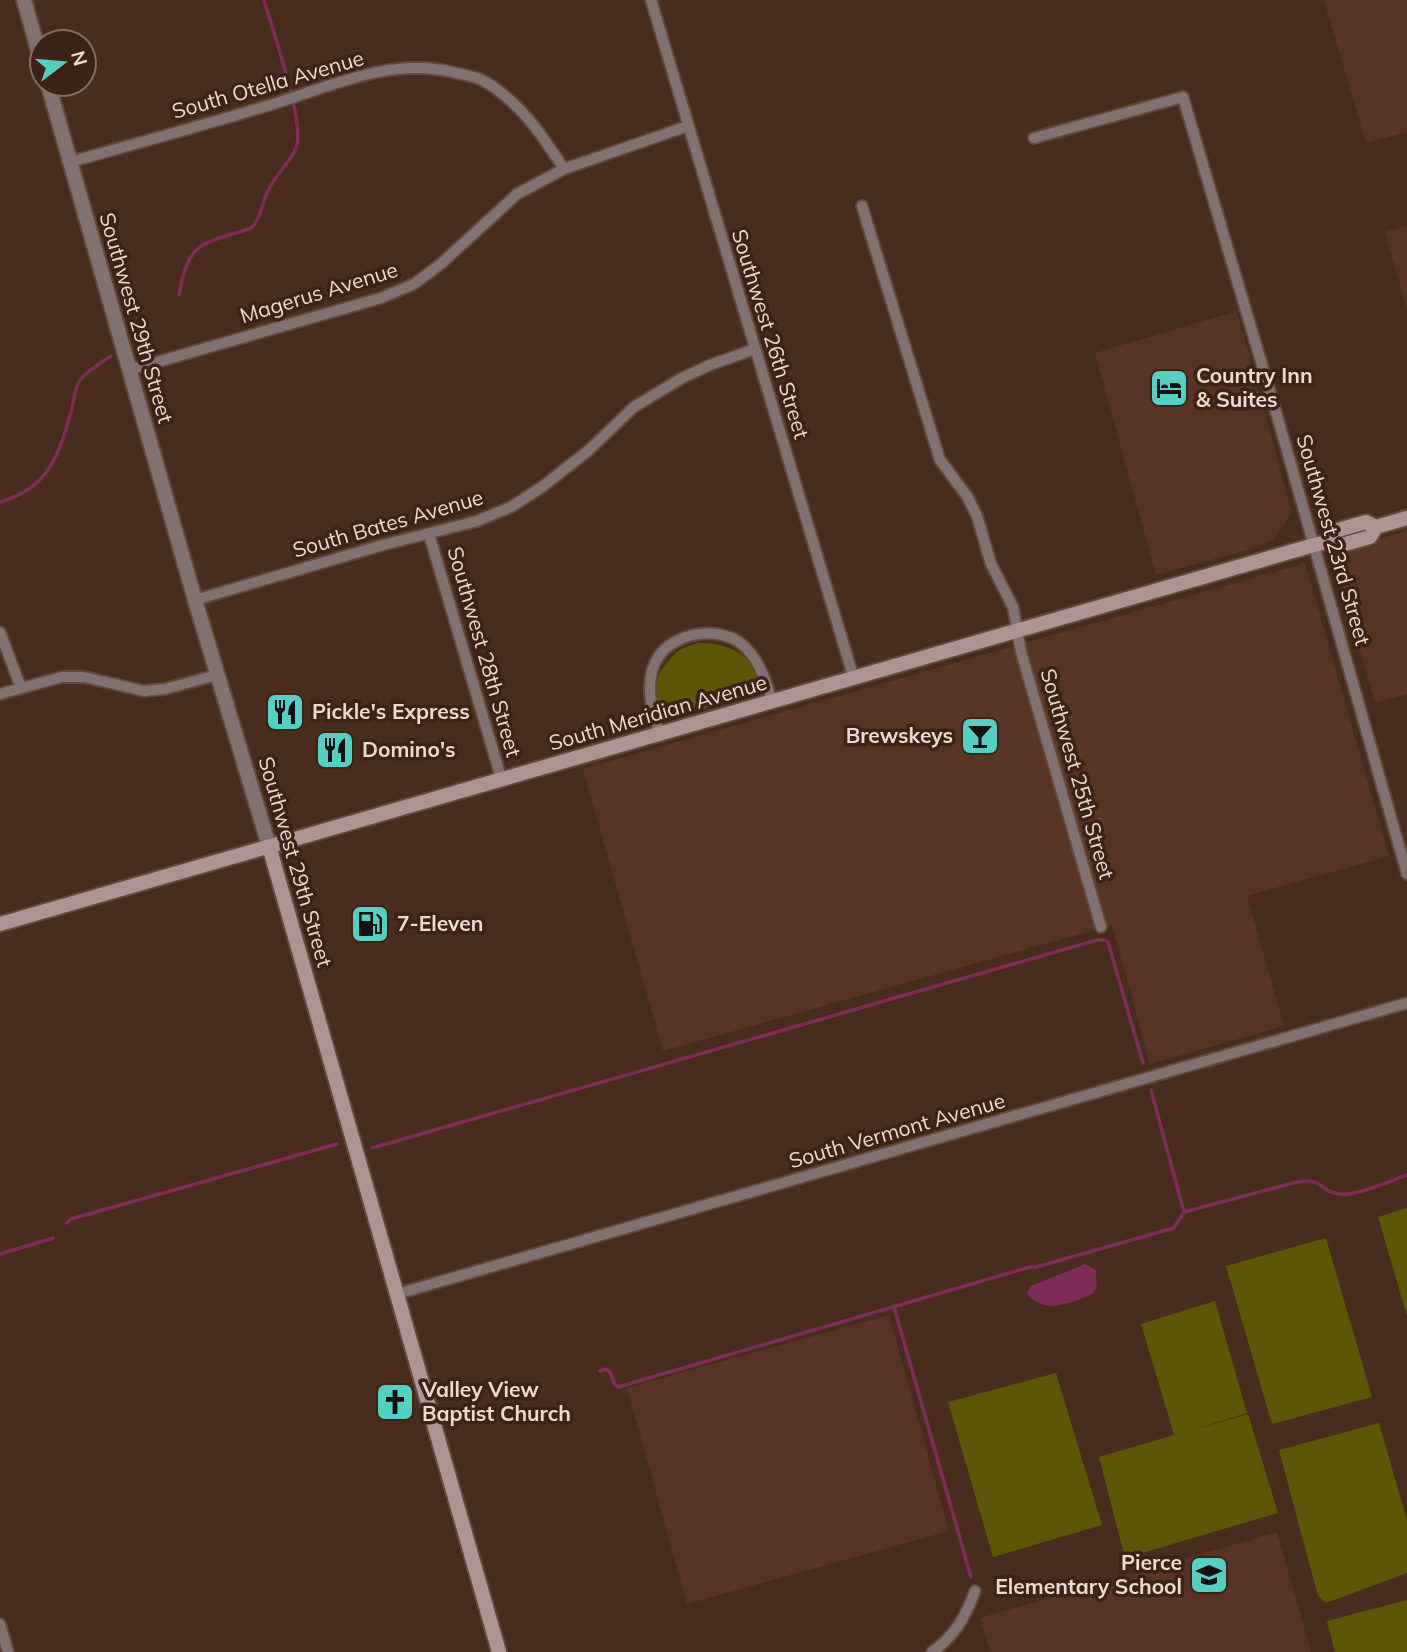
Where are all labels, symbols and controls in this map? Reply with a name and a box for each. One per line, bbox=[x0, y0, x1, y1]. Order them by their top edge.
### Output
north arrow bbox=[28, 28, 98, 98]
street label: South Otella Avenue bbox=[169, 44, 367, 124]
text: N bbox=[66, 48, 93, 69]
street label: Southwest 29th Street bbox=[94, 209, 179, 426]
street label: Southwest 26th Street bbox=[727, 226, 815, 442]
street label: Magerus Avenue bbox=[237, 256, 401, 328]
place label: Country Inn & Suites bbox=[1196, 362, 1313, 412]
hotel icon: Country Inn & Suites bbox=[1148, 367, 1190, 409]
street label: Southwest 23rd Street bbox=[1291, 431, 1377, 648]
street label: South Bates Avenue bbox=[289, 483, 486, 563]
street label: Southwest 28th Street bbox=[442, 543, 527, 760]
street label: Southwest 25th Street bbox=[1035, 665, 1120, 882]
street label: South Meridian Avenue bbox=[546, 668, 770, 756]
restaurant icon: Pickle's Express bbox=[264, 691, 306, 733]
place label: Pickle's Express bbox=[312, 698, 470, 724]
bar icon: Brewskeys bbox=[959, 715, 1001, 757]
place label: Brewskeys bbox=[846, 722, 953, 748]
restaurant icon: Domino's bbox=[314, 729, 356, 771]
place label: Domino's bbox=[362, 736, 456, 762]
street label: Southwest 29th Street bbox=[253, 753, 338, 970]
fuel station icon: 7-Eleven bbox=[349, 903, 391, 945]
place label: 7-Eleven bbox=[397, 910, 484, 936]
street label: South Vermont Avenue bbox=[786, 1087, 1008, 1173]
place label: Valley View Baptist Church bbox=[421, 1376, 571, 1426]
church icon: Valley View Baptist Church bbox=[374, 1381, 416, 1423]
place label: Pierce Elementary School bbox=[995, 1549, 1182, 1599]
school or university icon: Pierce Elementary School bbox=[1188, 1554, 1230, 1596]

